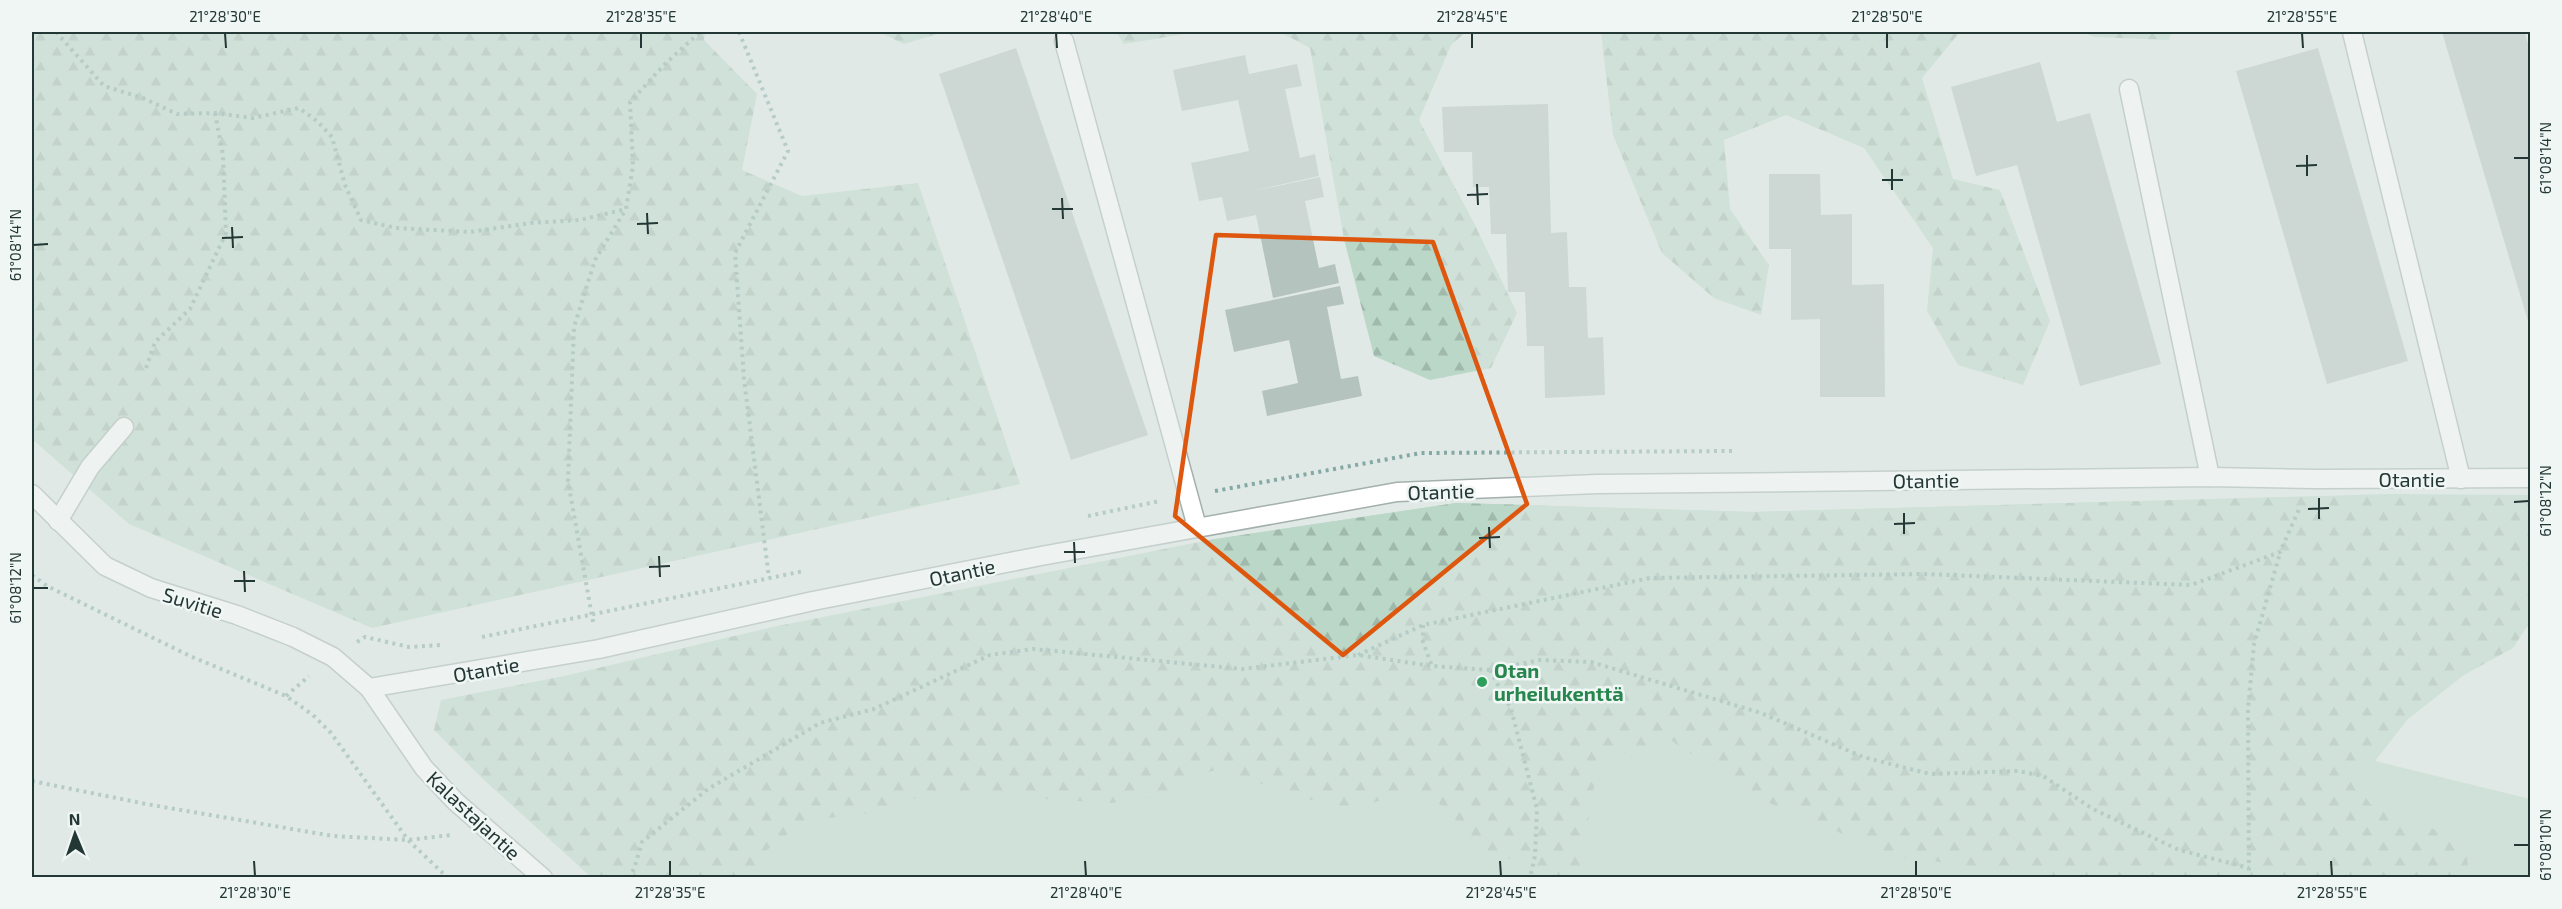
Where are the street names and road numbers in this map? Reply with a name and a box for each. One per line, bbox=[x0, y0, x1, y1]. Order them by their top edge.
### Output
street label: Otantie bbox=[1892, 467, 1960, 493]
street label: Otantie bbox=[2379, 467, 2445, 491]
street label: Otantie bbox=[1407, 478, 1475, 504]
street label: Otantie bbox=[927, 553, 997, 591]
street label: Suvitie bbox=[160, 582, 226, 622]
street label: Otantie bbox=[451, 651, 521, 687]
street label: Kalastajantie bbox=[422, 766, 526, 864]

